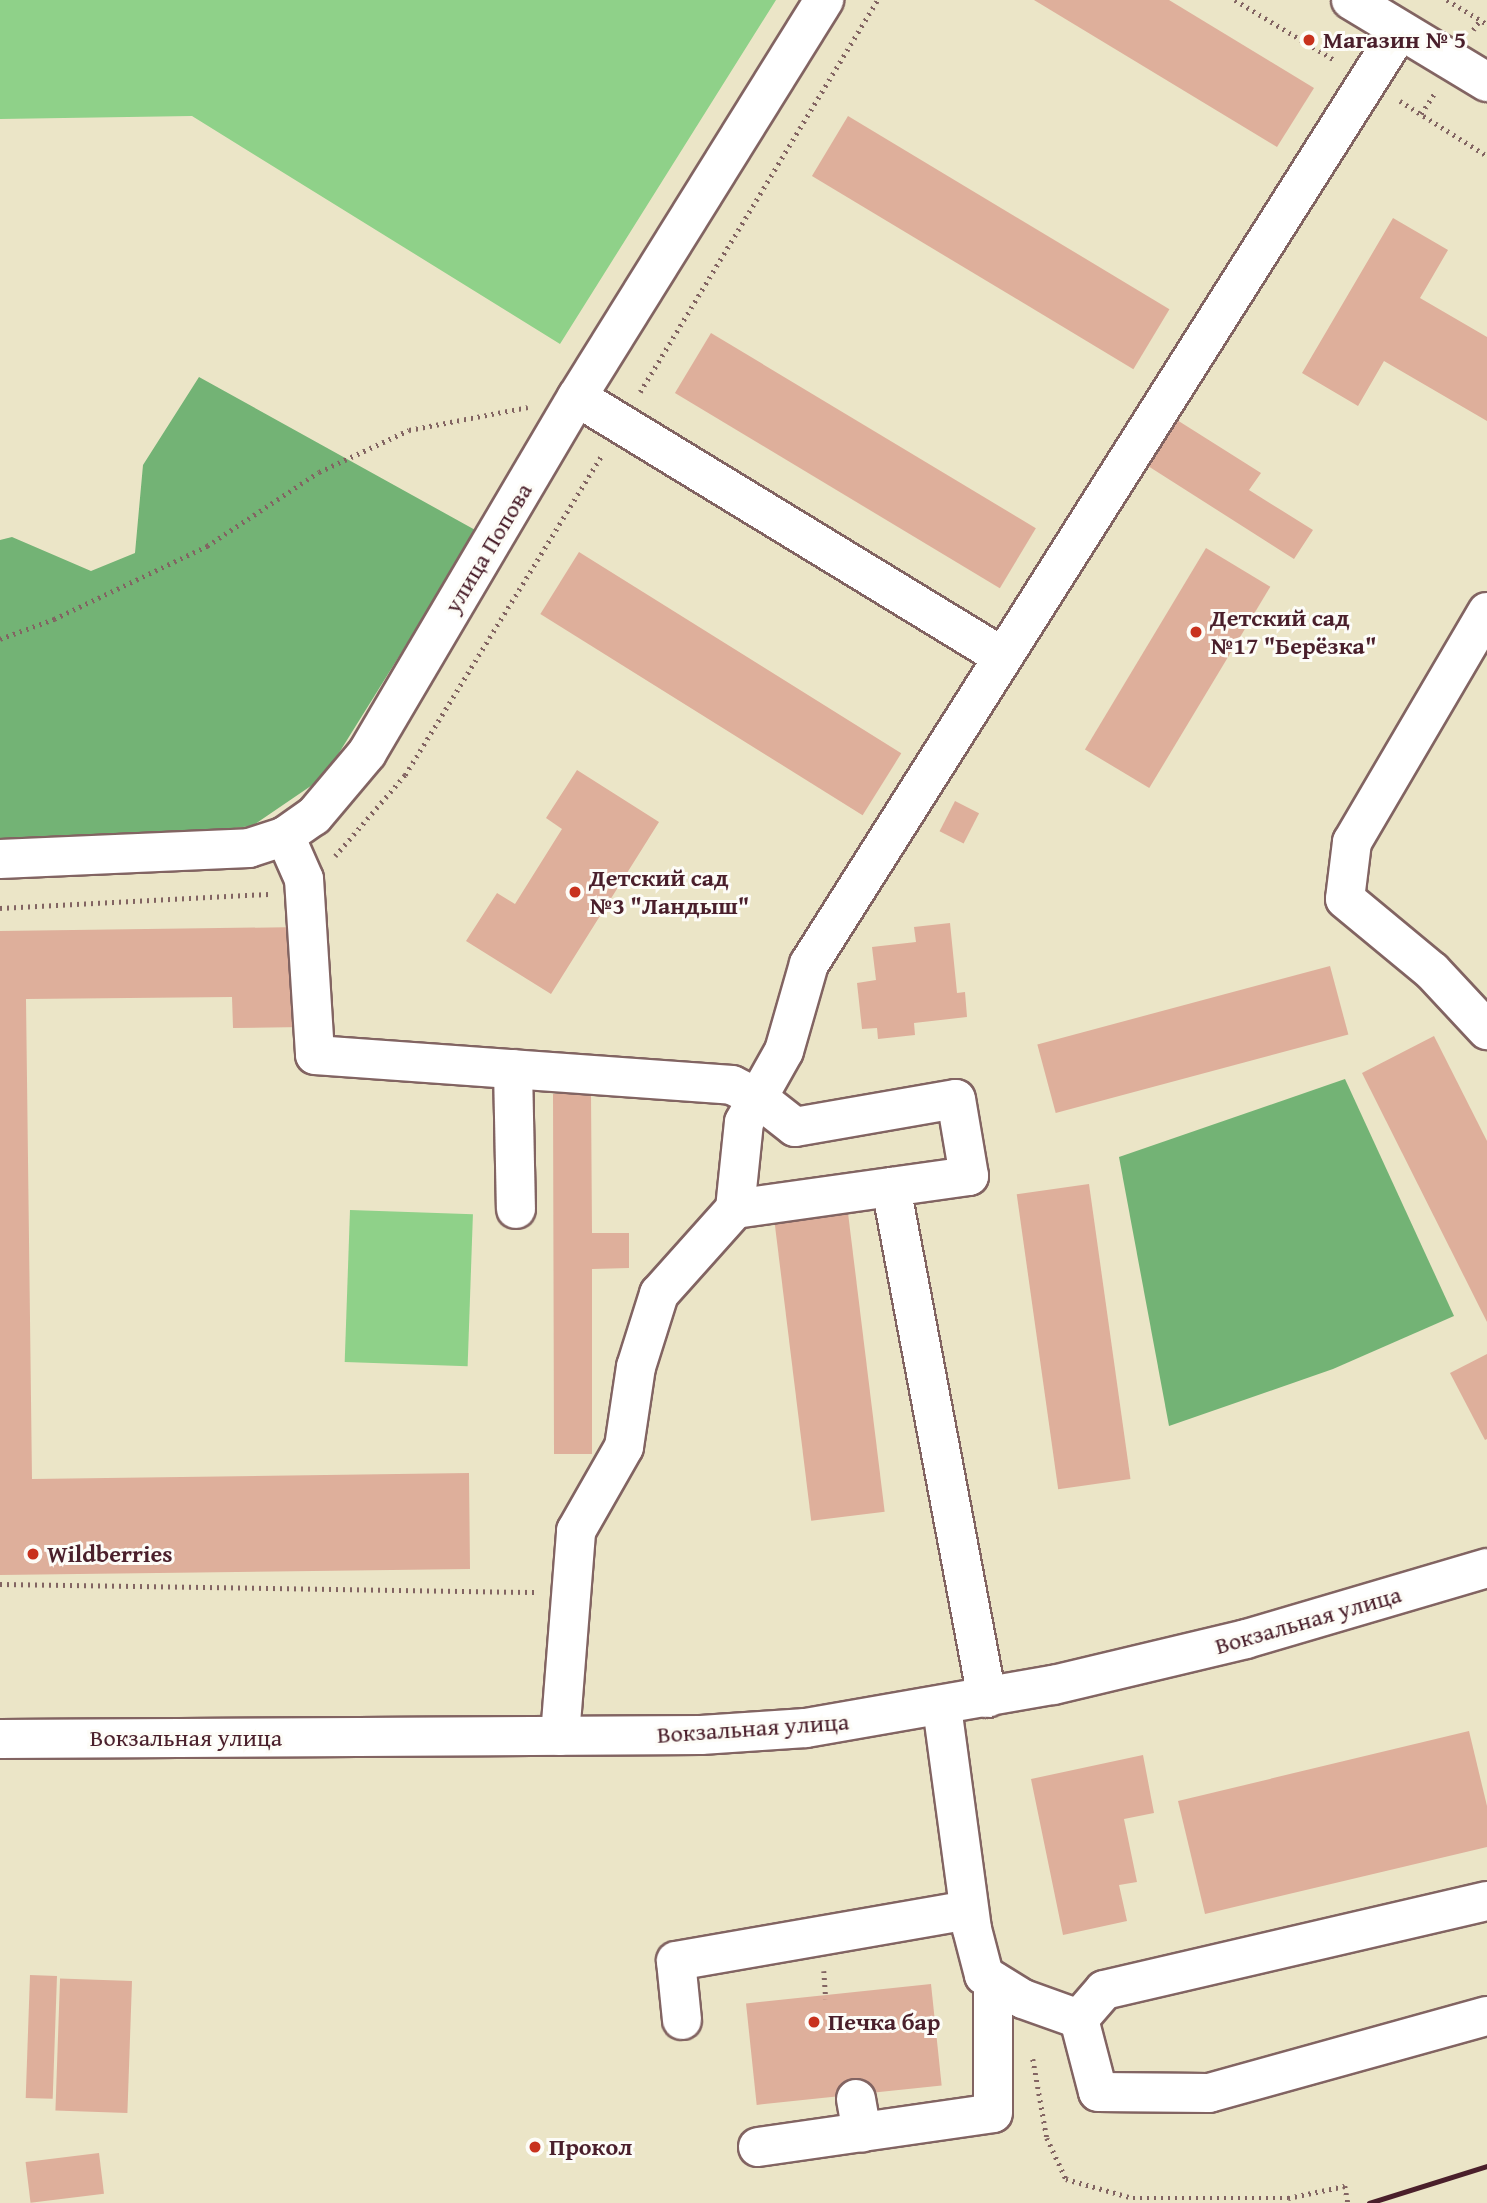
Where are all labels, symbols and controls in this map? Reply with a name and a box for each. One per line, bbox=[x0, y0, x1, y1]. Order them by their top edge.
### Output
place label: Магазин № 5 bbox=[1323, 26, 1466, 54]
marker: Магазин № 5 bbox=[1301, 32, 1317, 48]
street label: улица Попова bbox=[438, 478, 538, 618]
place label: Детский сад №17 "Берёзка" bbox=[1210, 604, 1376, 660]
marker: Детский сад №17 "Берёзка" bbox=[1188, 624, 1204, 640]
place label: Детский сад №3 "Ландыш" bbox=[589, 864, 749, 920]
marker: Детский сад №3 "Ландыш" bbox=[567, 884, 583, 900]
place label: Wildberries bbox=[47, 1540, 173, 1568]
marker: Wildberries bbox=[25, 1546, 41, 1562]
street label: Вокзальная улица bbox=[1212, 1580, 1404, 1660]
street label: Вокзальная улица bbox=[656, 1707, 850, 1749]
street label: Вокзальная улица bbox=[90, 1724, 282, 1752]
place label: Печка бар bbox=[828, 2008, 940, 2036]
marker: Печка бар bbox=[806, 2014, 822, 2030]
place label: Прокол bbox=[549, 2133, 632, 2161]
marker: Прокол bbox=[527, 2139, 543, 2155]

